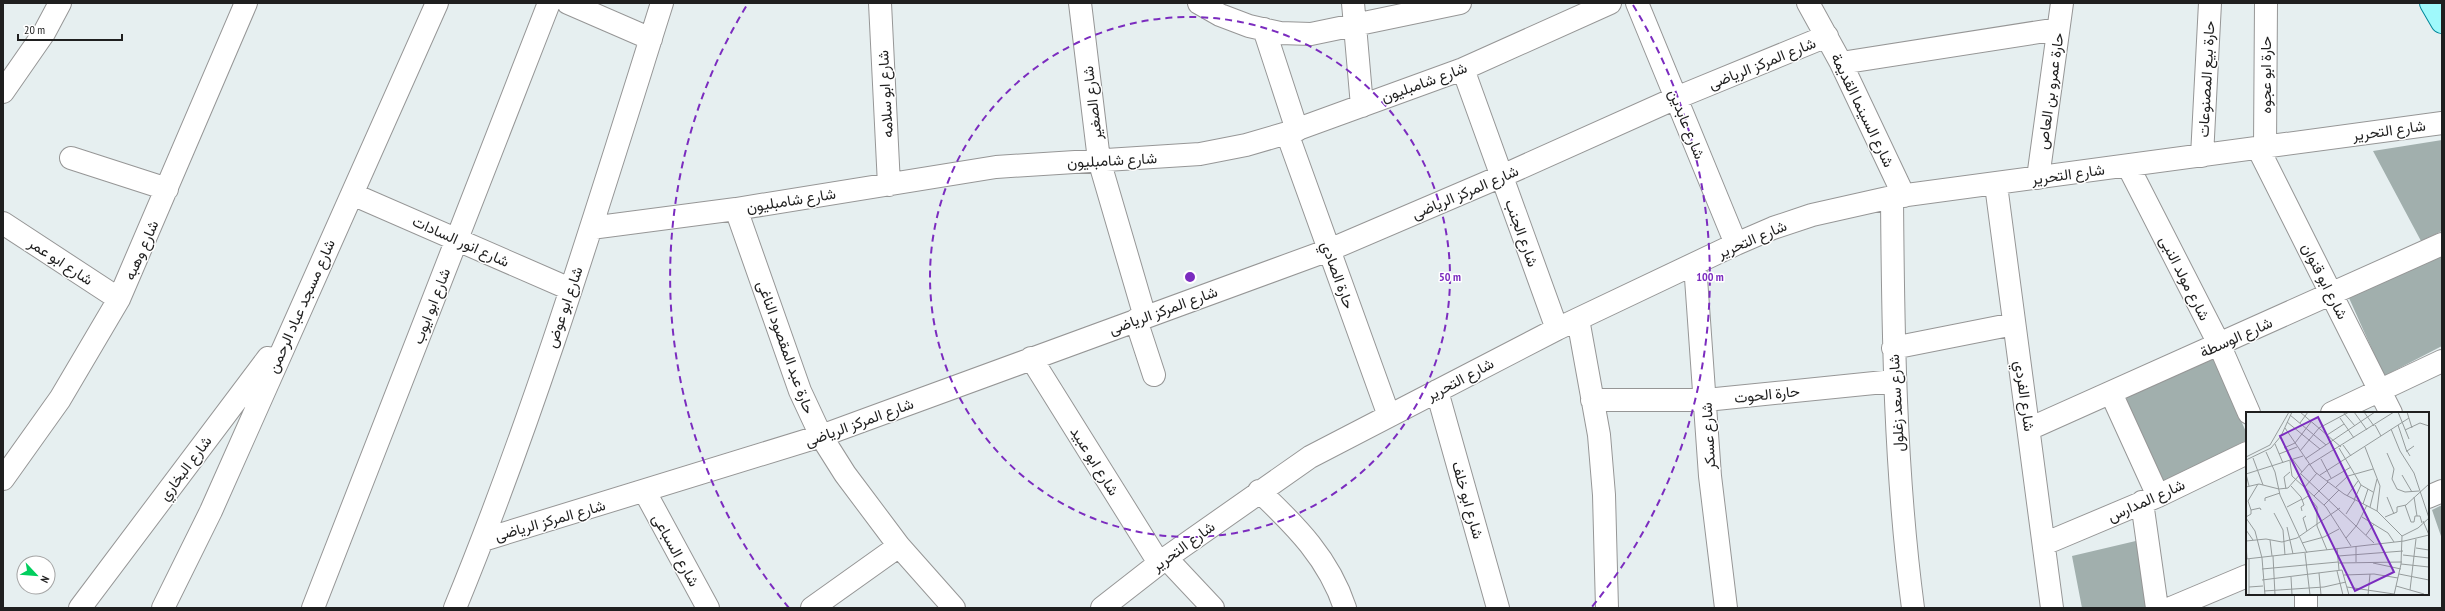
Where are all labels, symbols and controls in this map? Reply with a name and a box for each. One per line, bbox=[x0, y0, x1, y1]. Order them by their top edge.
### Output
scale bar bbox=[18, 16, 122, 42]
street label: حارة بيع المصنوعات bbox=[2193, 20, 2221, 138]
text: 20 m bbox=[24, 22, 45, 37]
street label: حارة عمرو بن العاص bbox=[2032, 32, 2069, 151]
street label: شارع المركز الرياضى bbox=[1705, 33, 1819, 95]
street label: حارة ابو عجوه bbox=[2256, 36, 2275, 114]
street label: شارع ابو سلامه bbox=[873, 49, 899, 138]
street label: شارع السينما القديمة bbox=[1825, 50, 1899, 171]
street label: شارع شامبليون bbox=[1378, 58, 1470, 108]
street label: شارع الصغير bbox=[1078, 65, 1108, 142]
street label: شارع عابدين bbox=[1663, 86, 1710, 163]
street label: شارع التحرير bbox=[2350, 115, 2427, 147]
street label: شارع شامبليون bbox=[1066, 148, 1158, 174]
street label: شارع التحرير bbox=[2029, 159, 2106, 191]
street label: شارع المركز الرياضى bbox=[1409, 161, 1522, 225]
street label: شارع شامبليون bbox=[745, 184, 837, 218]
street label: شارع الجنب bbox=[1499, 197, 1543, 270]
street label: شارع انور السادات bbox=[409, 211, 513, 273]
street label: شارع التحرير bbox=[1714, 216, 1790, 264]
street label: شارع وهبه bbox=[119, 217, 164, 284]
street label: شارع مولد النبى bbox=[2154, 232, 2215, 325]
street label: شارع ابو عمر bbox=[23, 233, 97, 291]
street label: شارع مسجد عباد الرحمن bbox=[263, 236, 341, 377]
street label: حارة الصادي bbox=[1313, 239, 1359, 313]
street label: شارع ابو قنوان bbox=[2296, 240, 2352, 323]
street label: شارع ابو عوض bbox=[541, 264, 589, 351]
street label: شارع ابو ايوب bbox=[408, 265, 456, 347]
text: 50 m bbox=[1439, 269, 1461, 284]
text: 100 m bbox=[1696, 269, 1724, 284]
centre of rings bbox=[1183, 270, 1197, 284]
street label: حارة عبد المقصود الناغى bbox=[752, 278, 819, 417]
street label: شارع المركز الرياضى bbox=[1106, 281, 1221, 340]
street label: شارع الوسطة bbox=[2197, 312, 2276, 363]
street label: شارع التحرير bbox=[1422, 353, 1498, 407]
street label: شارع سعد زغلول bbox=[1884, 353, 1910, 452]
street label: شارع الفردي bbox=[2007, 360, 2039, 433]
street label: حارة الحوت bbox=[1733, 381, 1801, 407]
street label: شارع المركز الرياضى bbox=[802, 393, 917, 452]
street label: شارع عسكر bbox=[1697, 402, 1721, 471]
inset map bbox=[2246, 412, 2429, 595]
street label: شارع ابو عبيد bbox=[1065, 423, 1124, 500]
street label: شارع البخاري bbox=[154, 432, 219, 507]
street label: شارع ابو خلف bbox=[1446, 459, 1488, 542]
street label: شارع المدارس bbox=[2104, 474, 2189, 527]
street label: شارع المركز الرياضى bbox=[492, 495, 608, 547]
street label: شارع السباعى bbox=[646, 510, 704, 591]
street label: شارع التحرير bbox=[1147, 517, 1220, 578]
north arrow bbox=[16, 555, 56, 595]
text: N bbox=[37, 574, 53, 585]

